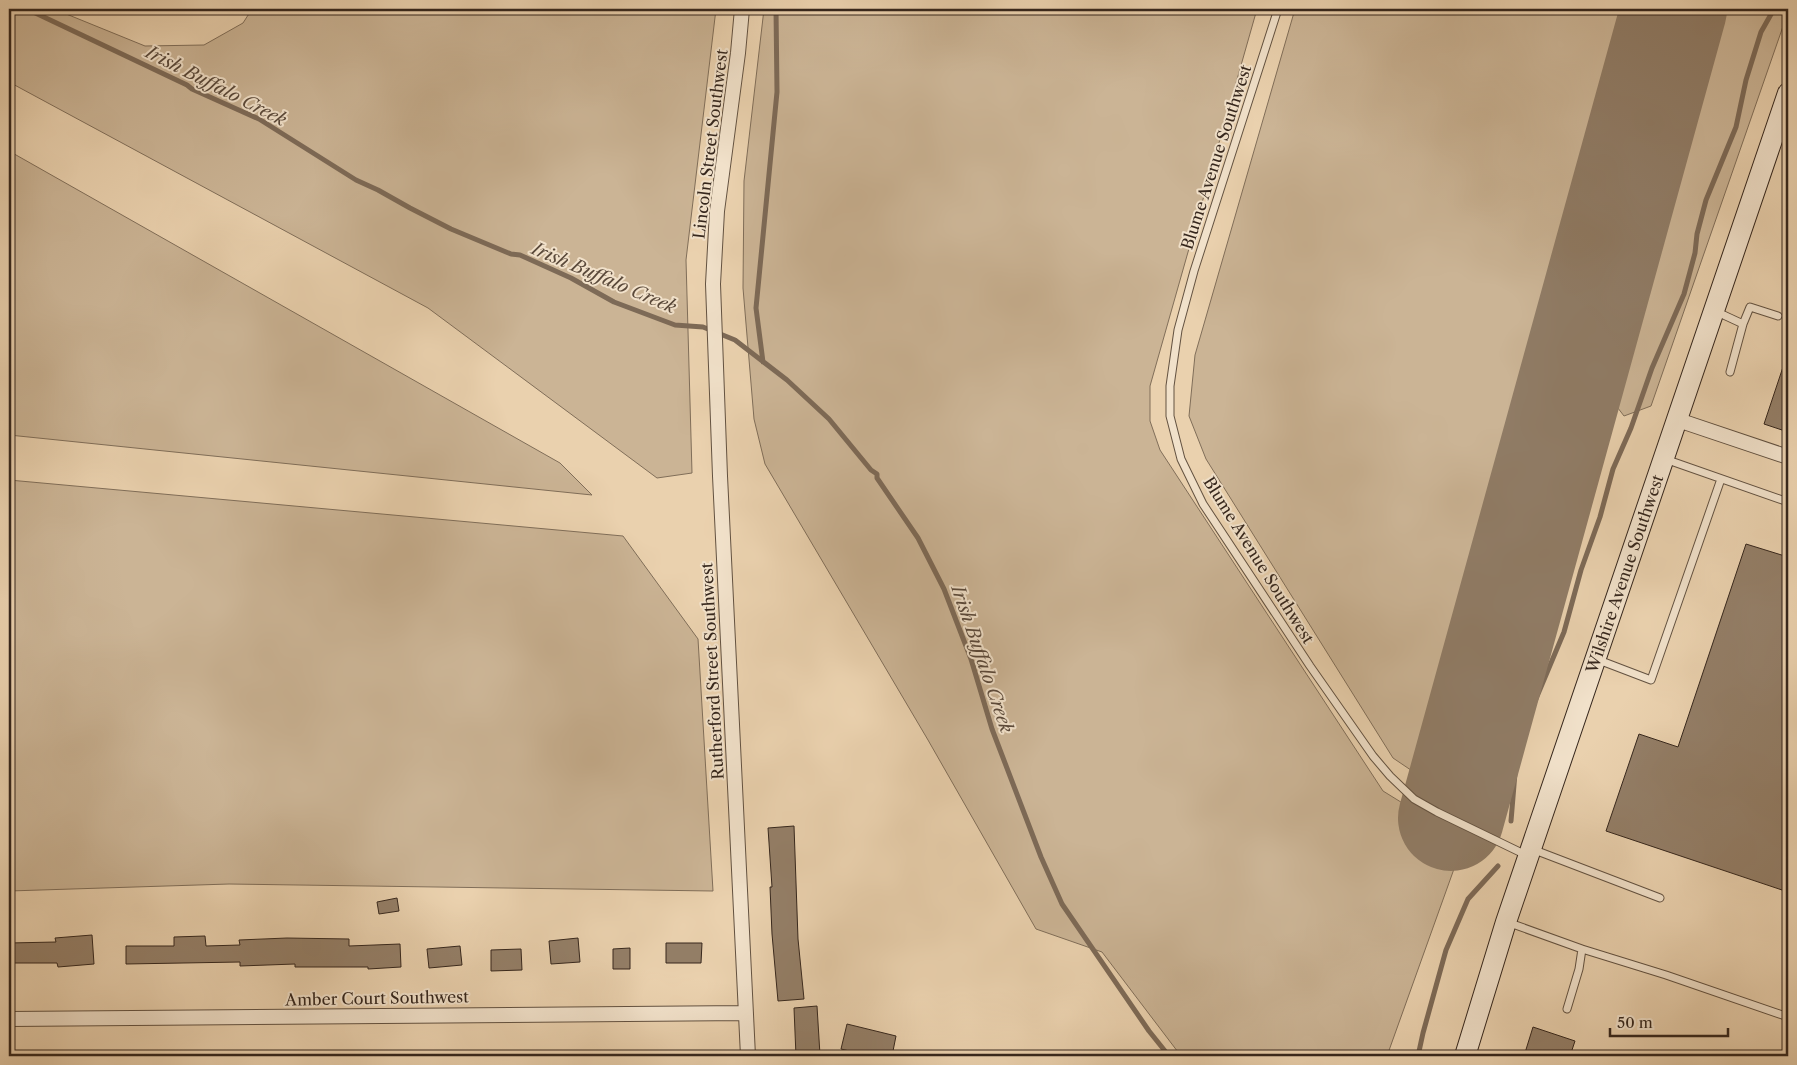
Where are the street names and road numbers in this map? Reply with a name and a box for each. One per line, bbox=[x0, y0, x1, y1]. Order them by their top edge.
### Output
street label: Lincoln Street Southwest bbox=[688, 48, 732, 240]
street label: Blume Avenue Southwest bbox=[1177, 62, 1255, 252]
street label: Wilshire Avenue Southwest bbox=[1581, 472, 1668, 676]
street label: Blume Avenue Southwest bbox=[1199, 473, 1319, 647]
street label: Rutherford Street Southwest bbox=[696, 562, 728, 780]
street label: Amber Court Southwest bbox=[284, 986, 469, 1010]

